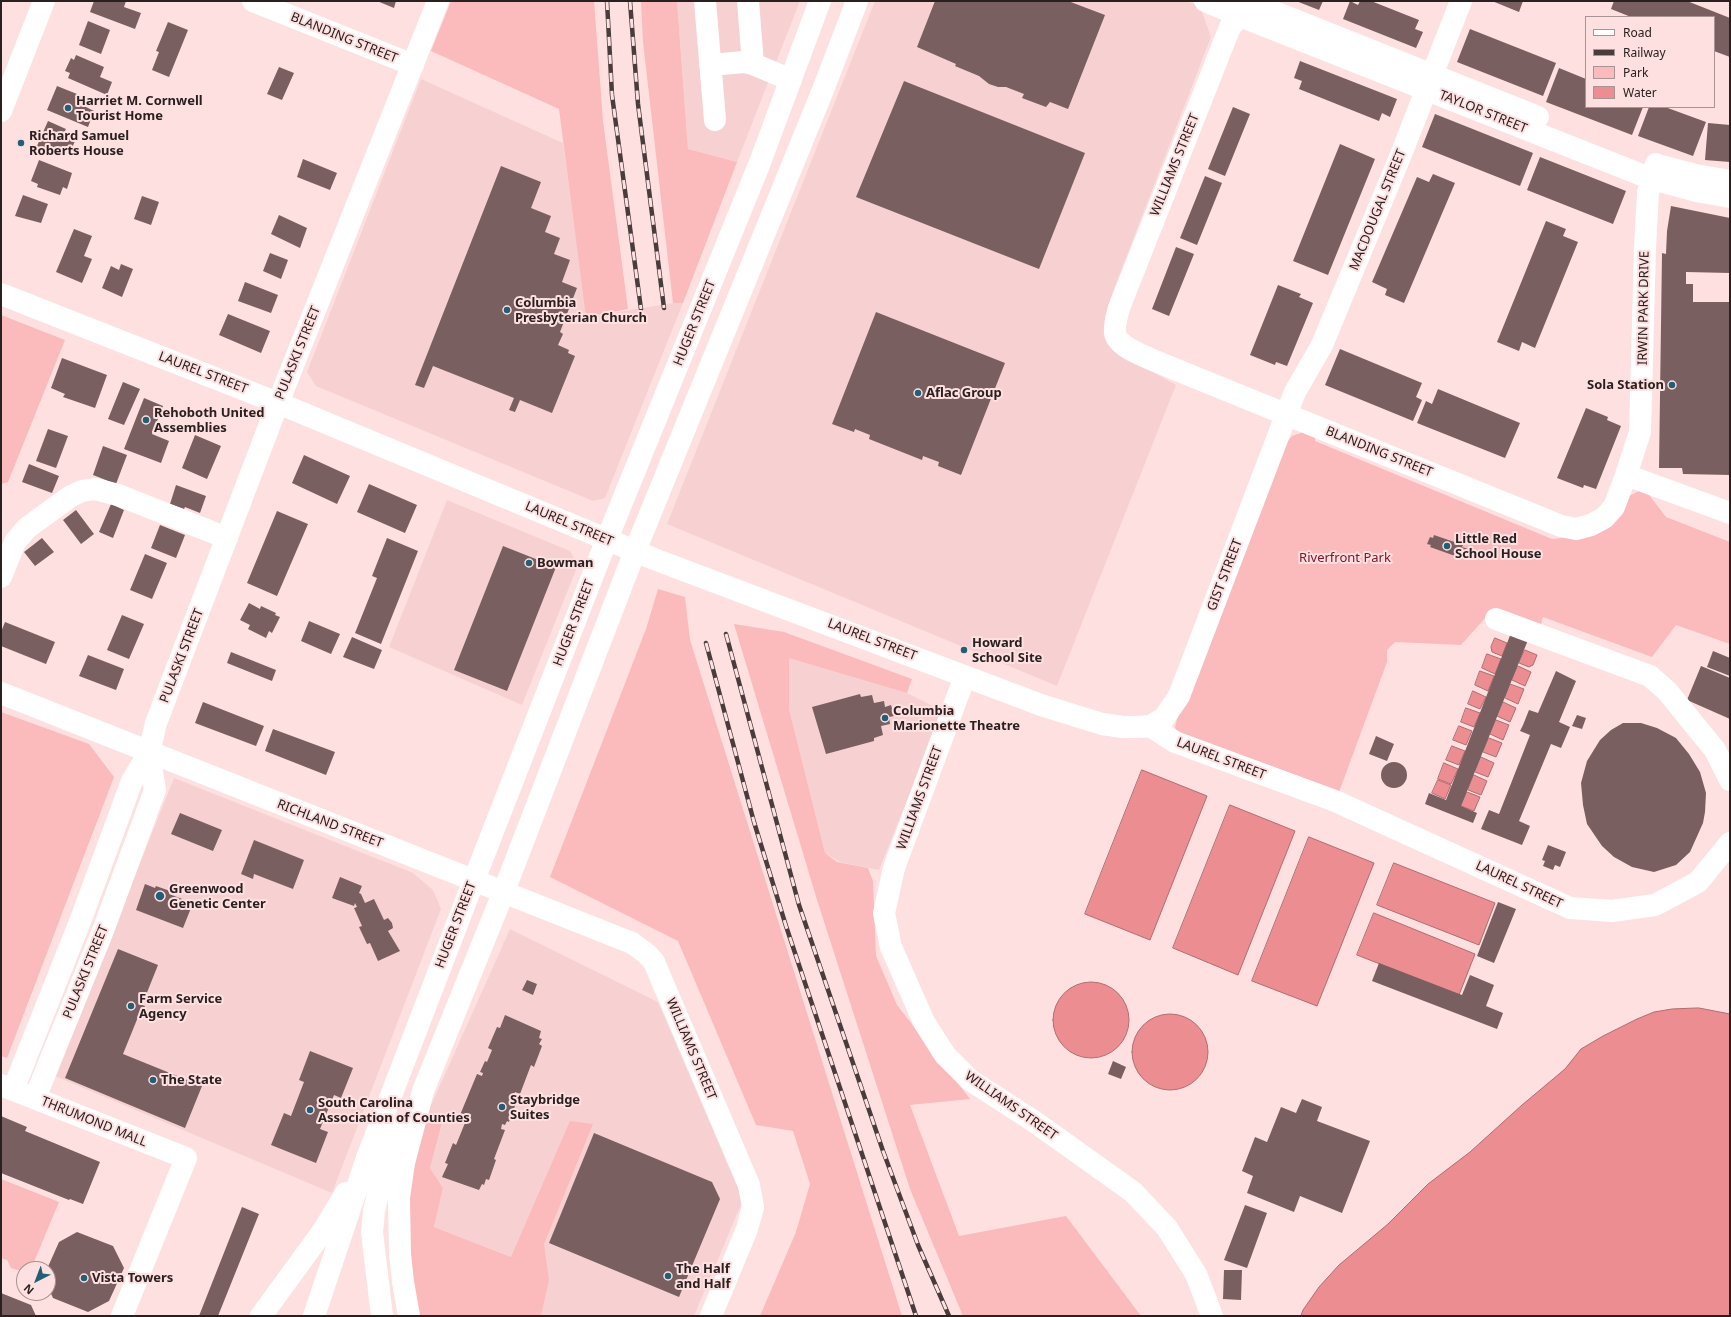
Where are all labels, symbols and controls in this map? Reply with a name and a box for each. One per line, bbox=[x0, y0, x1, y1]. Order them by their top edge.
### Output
street label: BLANDING STREET bbox=[288, 9, 400, 67]
legend bbox=[1585, 16, 1715, 108]
text: Road bbox=[1623, 24, 1652, 41]
text: Railway bbox=[1623, 44, 1666, 61]
text: Park bbox=[1623, 64, 1648, 81]
text: Water bbox=[1623, 84, 1657, 101]
street label: TAYLOR STREET bbox=[1437, 87, 1529, 137]
place label: Harriet M. Cornwell Tourist Home bbox=[76, 93, 203, 124]
marker: Harriet M. Cornwell Tourist Home bbox=[63, 103, 73, 113]
street label: WILLIAMS STREET bbox=[1147, 111, 1203, 219]
place label: Richard Samuel Roberts House bbox=[29, 128, 129, 159]
marker: Richard Samuel Roberts House bbox=[16, 138, 26, 148]
street label: MACDOUGAL STREET bbox=[1347, 147, 1409, 273]
street label: IRWIN PARK DRIVE bbox=[1635, 251, 1653, 365]
street label: HUGER STREET bbox=[671, 278, 719, 368]
place label: Columbia Presbyterian Church bbox=[515, 295, 647, 326]
street label: PULASKI STREET bbox=[272, 304, 324, 402]
marker: Columbia Presbyterian Church bbox=[502, 305, 512, 315]
street label: LAUREL STREET bbox=[156, 349, 250, 397]
place label: Sola Station bbox=[1587, 377, 1664, 393]
marker: Sola Station bbox=[1667, 380, 1677, 390]
place label: Aflac Group bbox=[926, 385, 1002, 401]
marker: Aflac Group bbox=[913, 388, 923, 398]
place label: Rehoboth United Assemblies bbox=[154, 405, 264, 436]
marker: Rehoboth United Assemblies bbox=[141, 415, 151, 425]
street label: BLANDING STREET bbox=[1323, 423, 1435, 481]
street label: LAUREL STREET bbox=[523, 498, 615, 550]
place label: Little Red School House bbox=[1455, 531, 1542, 562]
street label: GIST STREET bbox=[1204, 537, 1246, 613]
marker: Little Red School House bbox=[1442, 541, 1452, 551]
park label: Riverfront Park bbox=[1299, 550, 1391, 566]
place label: Bowman bbox=[537, 555, 594, 571]
marker: Bowman bbox=[524, 558, 534, 568]
street label: HUGER STREET bbox=[550, 578, 598, 668]
street label: PULASKI STREET bbox=[157, 607, 207, 705]
street label: LAUREL STREET bbox=[825, 616, 919, 664]
place label: Howard School Site bbox=[972, 635, 1042, 666]
marker: Howard School Site bbox=[959, 645, 969, 655]
place label: Columbia Marionette Theatre bbox=[893, 703, 1020, 734]
marker: Columbia Marionette Theatre bbox=[880, 713, 890, 723]
street label: LAUREL STREET bbox=[1174, 735, 1268, 783]
street label: WILLIAMS STREET bbox=[894, 744, 946, 852]
street label: RICHLAND STREET bbox=[275, 797, 385, 851]
street label: LAUREL STREET bbox=[1473, 858, 1565, 912]
street label: HUGER STREET bbox=[432, 880, 480, 970]
place label: Greenwood Genetic Center bbox=[169, 881, 266, 912]
marker: Greenwood Genetic Center bbox=[154, 890, 166, 902]
street label: PULASKI STREET bbox=[60, 923, 112, 1021]
place label: Farm Service Agency bbox=[139, 991, 222, 1022]
street label: WILLIAMS STREET bbox=[662, 996, 720, 1102]
marker: Farm Service Agency bbox=[126, 1001, 136, 1011]
street label: WILLIAMS STREET bbox=[962, 1068, 1060, 1144]
place label: The State bbox=[161, 1072, 222, 1088]
marker: The State bbox=[148, 1075, 158, 1085]
place label: Staybridge Suites bbox=[510, 1092, 580, 1123]
street label: THRUMOND MALL bbox=[39, 1094, 149, 1150]
place label: South Carolina Association of Counties bbox=[318, 1095, 470, 1126]
marker: Staybridge Suites bbox=[497, 1102, 507, 1112]
marker: South Carolina Association of Counties bbox=[305, 1105, 315, 1115]
north arrow bbox=[16, 1261, 56, 1301]
place label: The Half and Half bbox=[676, 1261, 730, 1292]
place label: Vista Towers bbox=[92, 1270, 173, 1286]
marker: The Half and Half bbox=[663, 1271, 673, 1281]
marker: Vista Towers bbox=[79, 1273, 89, 1283]
text: N bbox=[20, 1281, 37, 1298]

